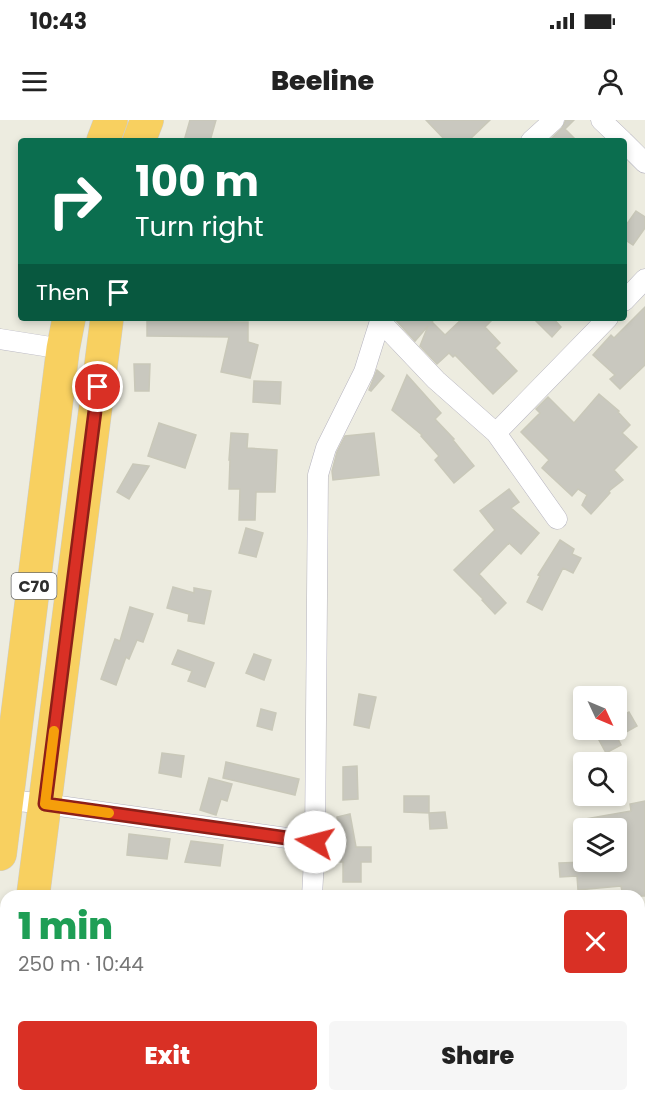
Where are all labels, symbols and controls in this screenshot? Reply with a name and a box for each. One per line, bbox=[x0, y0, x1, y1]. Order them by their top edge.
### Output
text: 10:43 bbox=[30, 6, 87, 37]
text: Beeline bbox=[271, 62, 374, 99]
icon: menu bbox=[18, 65, 51, 98]
icon: person bbox=[594, 65, 627, 98]
text: 100 m bbox=[135, 152, 259, 211]
icon: right bbox=[36, 162, 114, 240]
text: Turn right bbox=[135, 208, 264, 245]
icon: arrive bbox=[102, 276, 135, 309]
text: Then bbox=[36, 277, 90, 308]
pin bbox=[72, 361, 123, 412]
icon: arrive bbox=[81, 370, 114, 403]
road number: C70 bbox=[12, 573, 57, 599]
north arrow bbox=[573, 686, 627, 740]
map controls bbox=[573, 686, 627, 872]
button: search bbox=[573, 752, 627, 806]
position arrow bbox=[283, 810, 347, 874]
button: layers bbox=[573, 818, 627, 872]
text: 1 min bbox=[18, 901, 113, 952]
button: close bbox=[564, 910, 627, 973]
text: 250 m · 10:44 bbox=[18, 950, 144, 978]
button: Exit bbox=[18, 1021, 317, 1090]
button: Share bbox=[329, 1021, 627, 1090]

